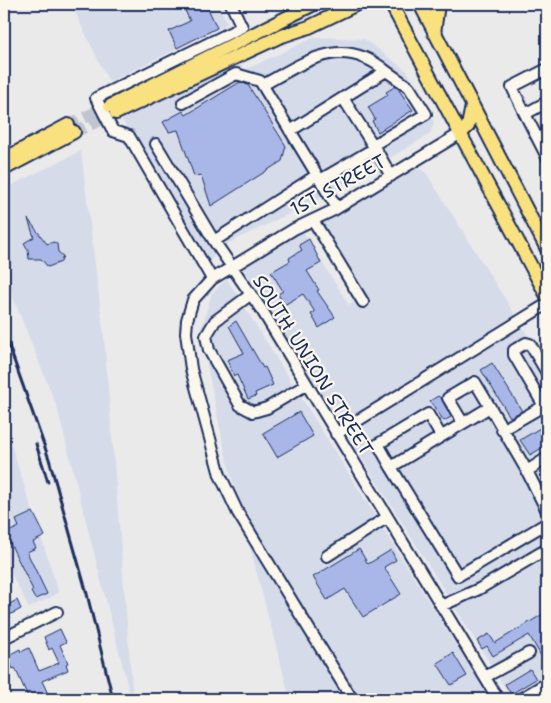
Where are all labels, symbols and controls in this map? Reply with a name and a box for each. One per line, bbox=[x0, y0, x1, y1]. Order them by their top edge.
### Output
street label: 1ST STREET bbox=[286, 148, 391, 222]
street label: SOUTH UNION STREET bbox=[247, 270, 379, 460]

